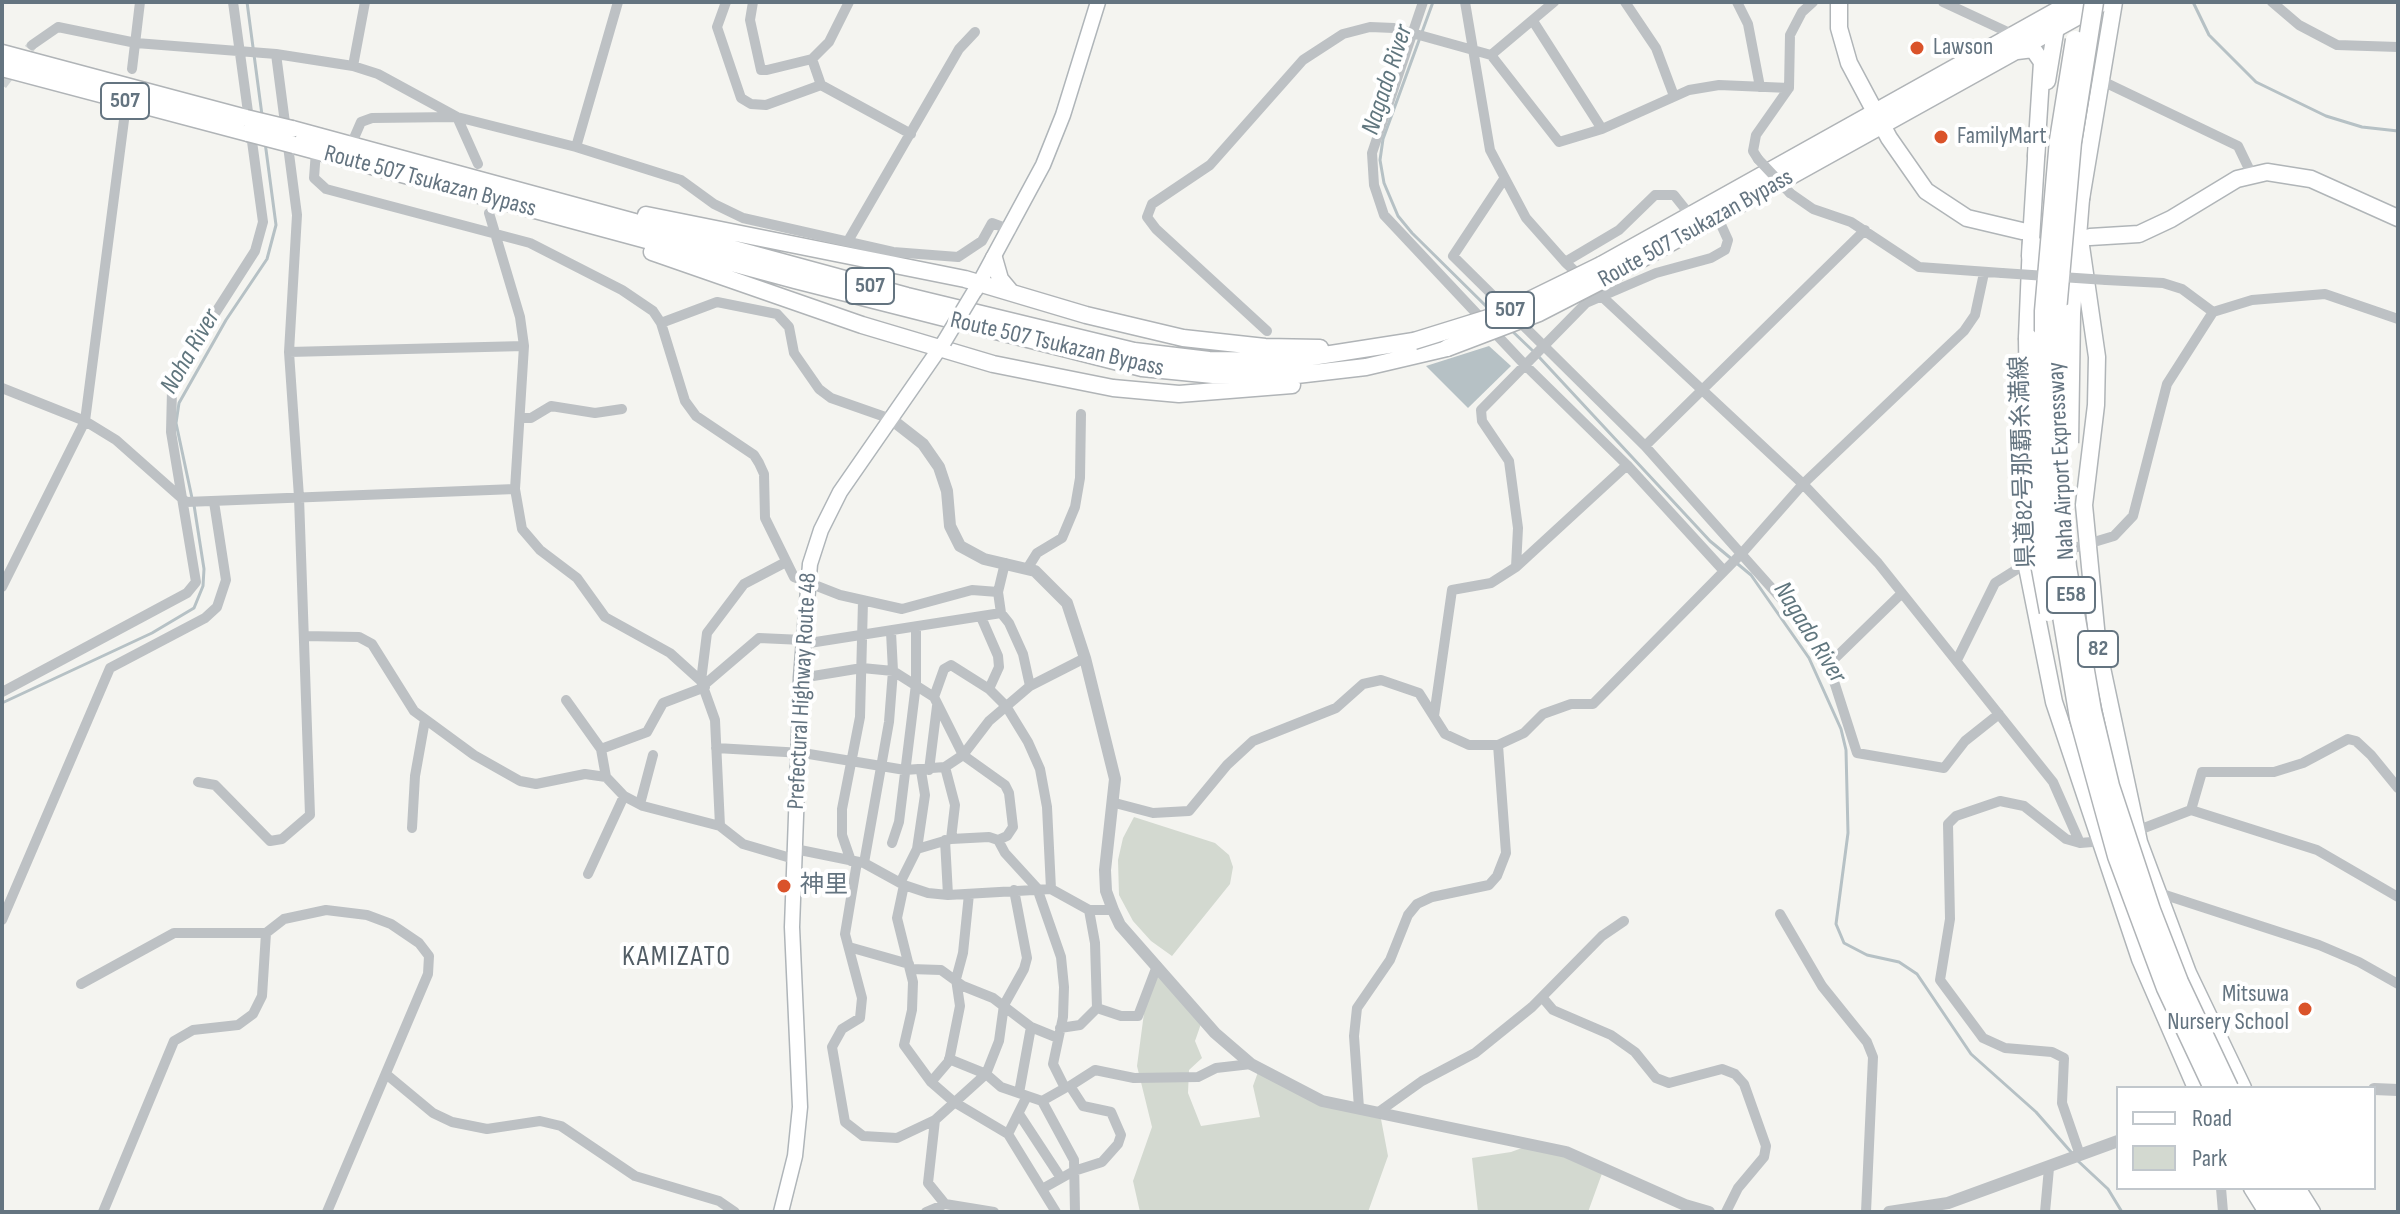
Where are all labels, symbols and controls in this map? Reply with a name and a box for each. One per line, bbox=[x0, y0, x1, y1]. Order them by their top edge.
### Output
water label: Nagado River bbox=[1356, 21, 1420, 139]
place label: Lawson bbox=[1933, 34, 1993, 62]
marker: Lawson bbox=[1908, 39, 1926, 57]
road number: 507 bbox=[101, 83, 149, 119]
place label: FamilyMart bbox=[1957, 123, 2046, 151]
marker: FamilyMart bbox=[1932, 128, 1950, 146]
street label: Route 507 Tsukazan Bypass bbox=[321, 140, 539, 224]
street label: Route 507 Tsukazan Bypass bbox=[1594, 163, 1798, 295]
road number: 507 bbox=[846, 268, 894, 304]
road number: 507 bbox=[1486, 292, 1534, 328]
water label: Noha River bbox=[154, 304, 228, 400]
street label: Route 507 Tsukazan Bypass bbox=[947, 306, 1167, 384]
street label: 県道82号那覇糸満線 bbox=[2006, 355, 2042, 569]
street label: Naha Airport Expressway bbox=[2042, 361, 2082, 561]
street label: Prefectural Highway Route 48 bbox=[782, 572, 824, 810]
water label: Nagado River bbox=[1766, 577, 1852, 689]
road number: E58 bbox=[2047, 577, 2095, 613]
road number: 82 bbox=[2078, 631, 2118, 667]
place label: 神里 bbox=[800, 872, 848, 900]
marker: 神里 bbox=[775, 877, 793, 895]
district label: KAMIZATO bbox=[622, 941, 732, 975]
place label: Mitsuwa Nursery School bbox=[2167, 981, 2289, 1037]
marker: Mitsuwa Nursery School bbox=[2296, 1000, 2314, 1018]
legend bbox=[2116, 1086, 2376, 1190]
text: Road bbox=[2192, 1104, 2232, 1133]
text: Park bbox=[2192, 1144, 2227, 1173]

